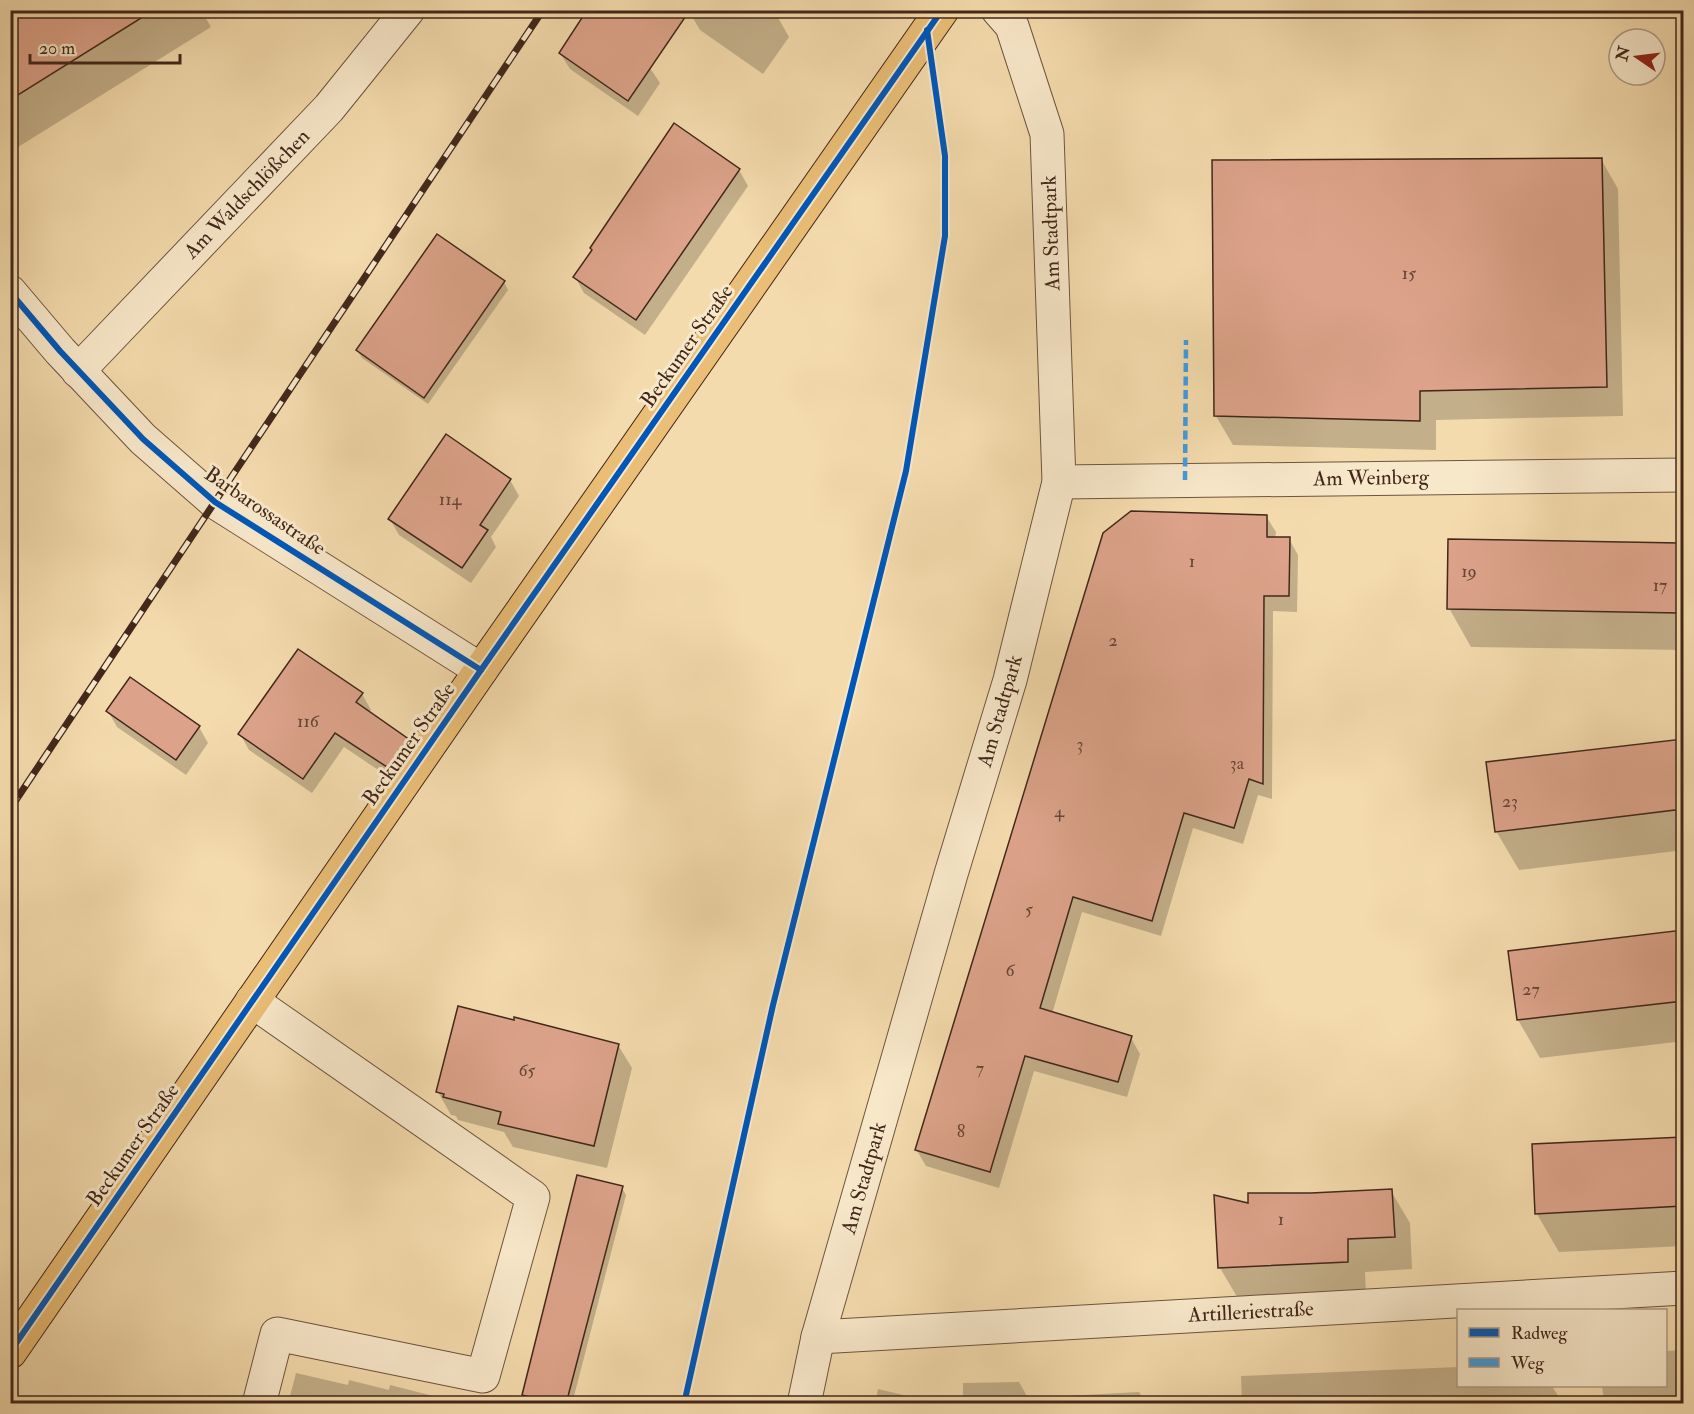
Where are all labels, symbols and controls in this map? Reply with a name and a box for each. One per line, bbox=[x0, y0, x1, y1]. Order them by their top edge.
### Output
scale bar bbox=[30, 27, 180, 65]
north arrow bbox=[1607, 27, 1667, 87]
text: 20 m bbox=[39, 37, 75, 60]
text: N bbox=[1612, 44, 1635, 64]
street label: Am Waldschlößchen bbox=[177, 123, 316, 265]
street label: Am Stadtpark bbox=[1035, 175, 1067, 292]
house number: 15 bbox=[1402, 262, 1416, 285]
street label: Beckumer Straße bbox=[635, 279, 740, 413]
street label: Barbarossastraße bbox=[199, 460, 331, 562]
street label: Am Weinberg bbox=[1312, 463, 1430, 493]
house number: 114 bbox=[439, 488, 463, 511]
house number: 1 bbox=[1189, 550, 1195, 573]
house number: 19 bbox=[1461, 560, 1477, 583]
house number: 17 bbox=[1653, 574, 1667, 597]
house number: 2 bbox=[1108, 629, 1118, 652]
street label: Am Stadtpark bbox=[971, 652, 1029, 771]
street label: Beckumer Straße bbox=[357, 677, 462, 811]
house number: 116 bbox=[297, 710, 320, 733]
house number: 3 bbox=[1077, 733, 1083, 756]
house number: 3a bbox=[1230, 752, 1245, 775]
house number: 23 bbox=[1502, 790, 1518, 813]
house number: 4 bbox=[1054, 800, 1065, 823]
house number: 5 bbox=[1025, 898, 1033, 921]
house number: 6 bbox=[1005, 959, 1015, 982]
house number: 27 bbox=[1522, 978, 1540, 1001]
house number: 7 bbox=[976, 1057, 984, 1080]
house number: 65 bbox=[519, 1059, 536, 1082]
street label: Beckumer Straße bbox=[81, 1078, 186, 1212]
street label: Am Stadtpark bbox=[835, 1119, 893, 1238]
house number: 8 bbox=[957, 1120, 965, 1143]
house number: 1 bbox=[1278, 1208, 1284, 1231]
street label: Artilleriestraße bbox=[1187, 1295, 1315, 1329]
legend bbox=[1457, 1309, 1667, 1387]
text: Radweg bbox=[1511, 1322, 1569, 1345]
text: Weg bbox=[1510, 1352, 1545, 1375]

